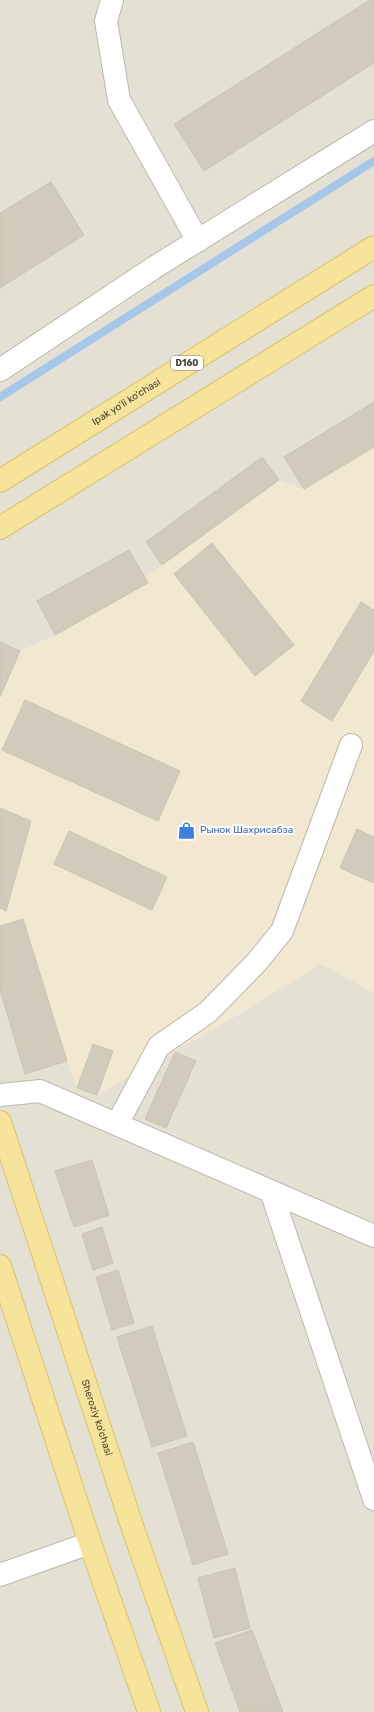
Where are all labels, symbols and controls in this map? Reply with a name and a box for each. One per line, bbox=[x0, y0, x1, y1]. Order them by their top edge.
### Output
road number: D160 bbox=[171, 356, 203, 370]
street label: Ipak yo'li ko'chasi bbox=[90, 376, 163, 428]
shop icon: Рынок Шахрисабза bbox=[177, 820, 197, 840]
place label: Рынок Шахрисабза bbox=[200, 824, 293, 836]
street label: Sheroziy ko'chasi bbox=[79, 1378, 115, 1457]

